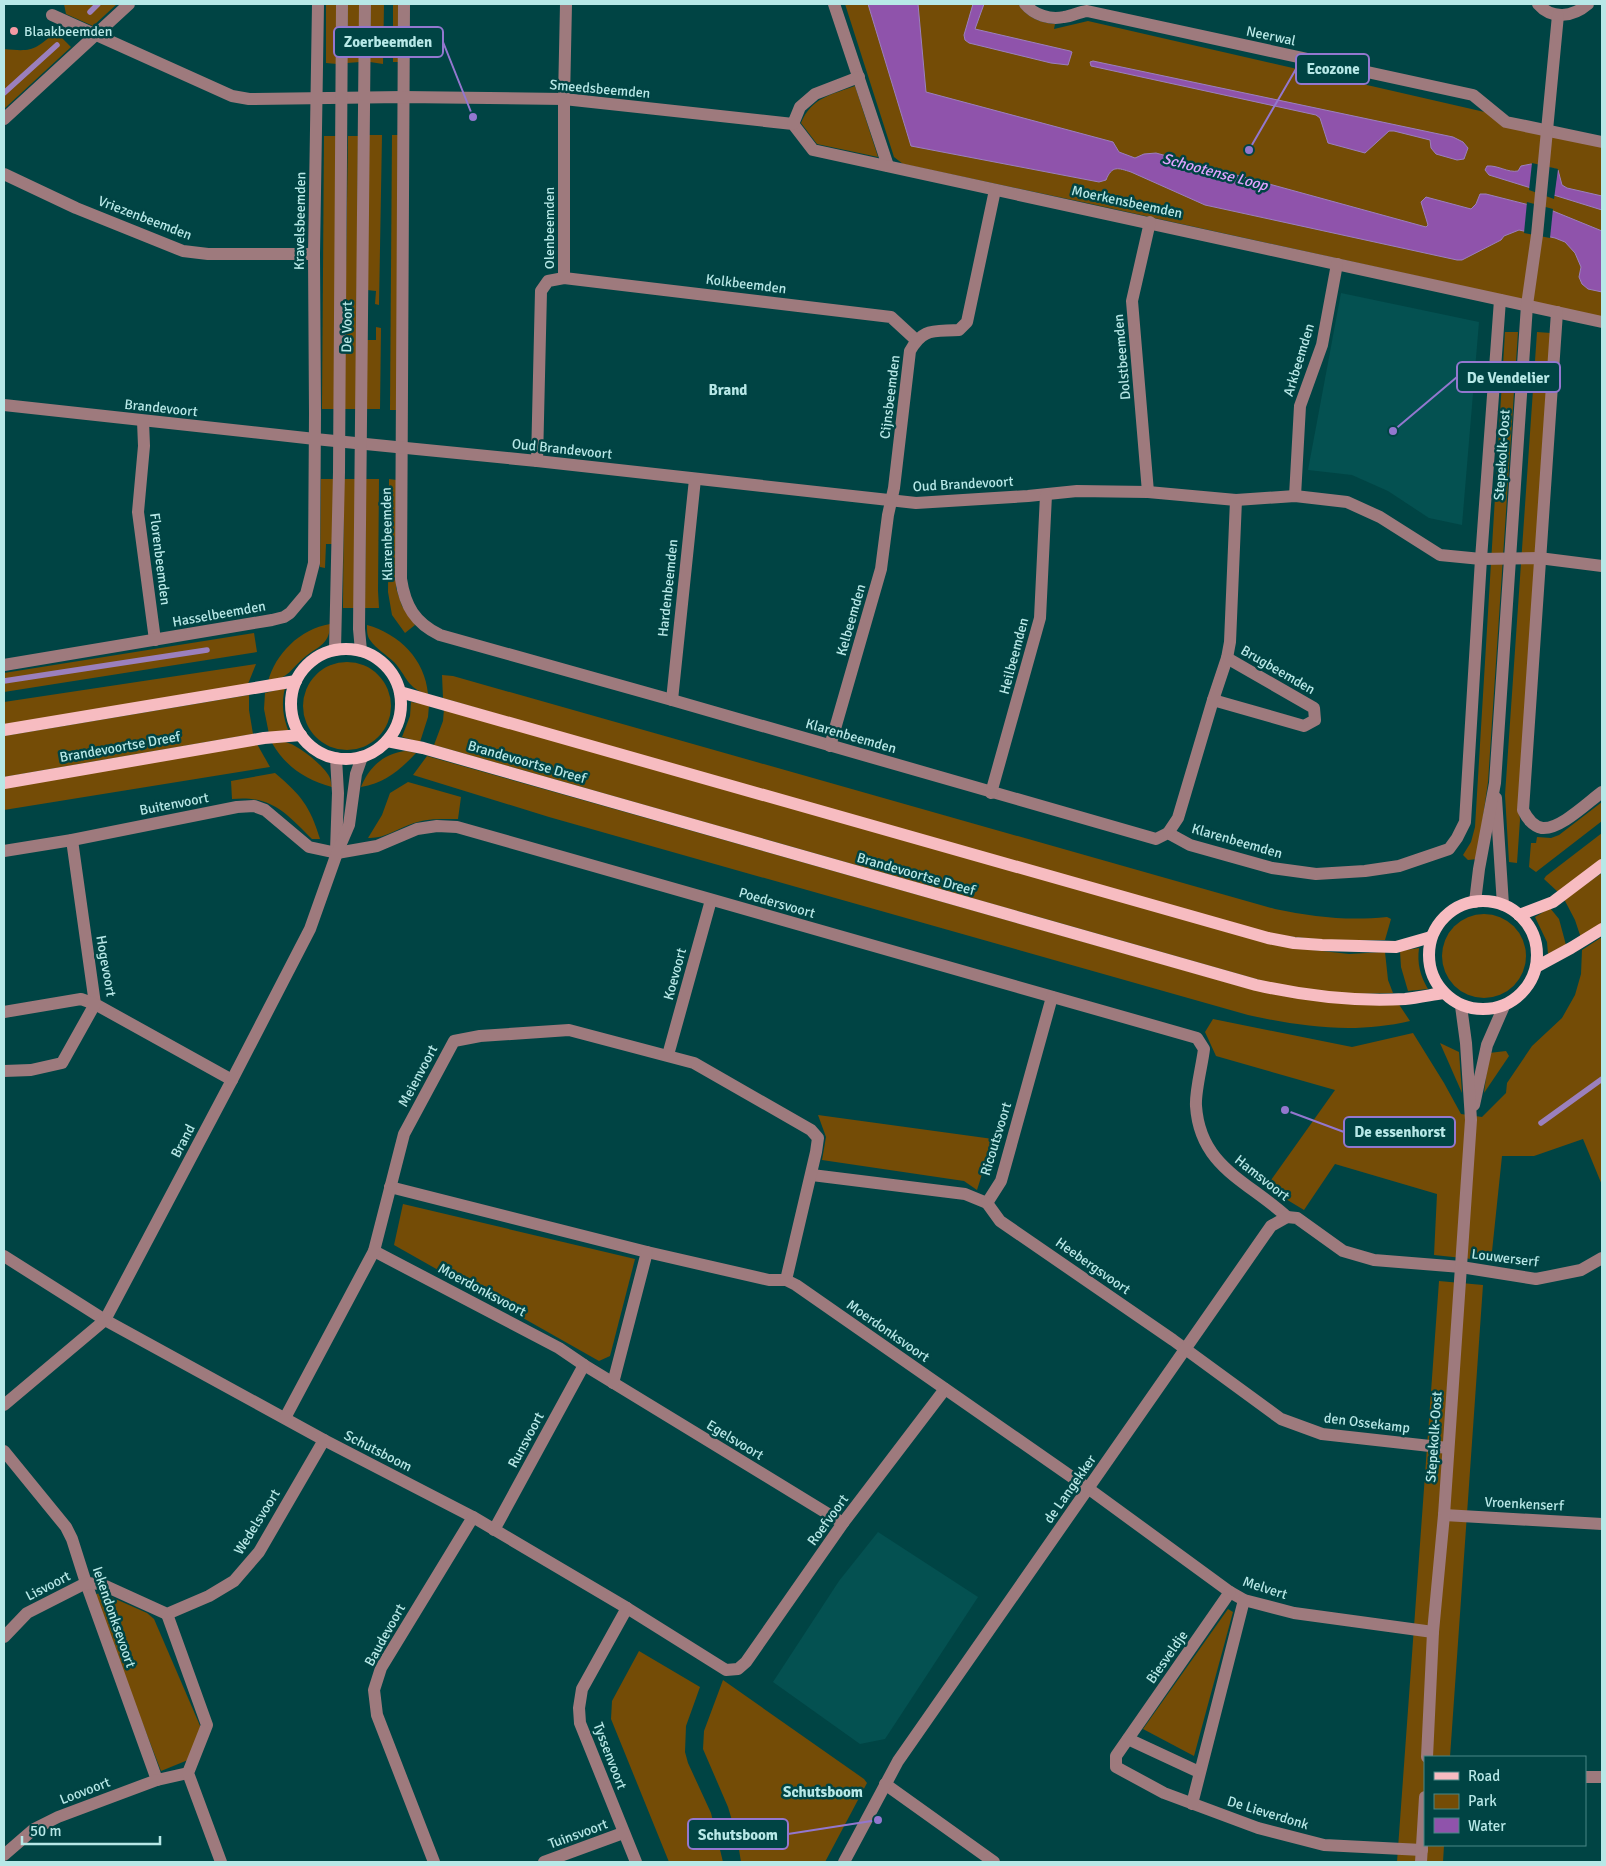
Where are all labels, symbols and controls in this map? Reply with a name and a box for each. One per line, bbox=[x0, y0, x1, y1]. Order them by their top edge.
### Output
street label: Neerwal bbox=[1245, 22, 1297, 50]
place label: Blaakbeemden bbox=[24, 23, 112, 40]
marker: Blaakbeemden bbox=[8, 25, 20, 37]
callout: Zoerbeemden bbox=[334, 27, 443, 57]
text: Zoerbeemden bbox=[344, 33, 432, 51]
callout: Ecozone bbox=[1296, 54, 1369, 84]
text: Ecozone bbox=[1306, 60, 1360, 78]
street label: Smeedsbeemden bbox=[549, 76, 651, 102]
water label: Schootense Loop bbox=[1160, 149, 1271, 195]
street label: Kravelsbeemden bbox=[291, 172, 309, 270]
street label: Moerkensbeemden bbox=[1070, 182, 1184, 222]
street label: Olenbeemden bbox=[541, 187, 558, 269]
street label: Vriezenbeemden bbox=[96, 192, 194, 244]
street label: Kolkbeemden bbox=[705, 271, 787, 297]
street label: De Voort bbox=[338, 301, 356, 353]
street label: Dolstbeemden bbox=[1110, 313, 1134, 401]
street label: Arkbeemden bbox=[1280, 321, 1318, 399]
street label: Cijnsbeemden bbox=[876, 354, 904, 440]
callout: De Vendelier bbox=[1457, 362, 1560, 392]
text: De Vendelier bbox=[1467, 369, 1549, 387]
district label: Brand bbox=[709, 381, 747, 399]
street label: Brandevoort bbox=[124, 396, 198, 420]
street label: Stepekolk-Oost bbox=[1490, 409, 1514, 501]
street label: Oud Brandevoort bbox=[511, 435, 613, 463]
street label: Oud Brandevoort bbox=[912, 473, 1014, 495]
street label: Klarenbeemden bbox=[378, 487, 396, 581]
street label: Florenbeemden bbox=[146, 512, 174, 606]
street label: Hardenbeemden bbox=[654, 538, 682, 638]
street label: Kelbeemden bbox=[833, 582, 869, 658]
street label: Hasselbeemden bbox=[171, 597, 267, 631]
street label: Heilbeemden bbox=[996, 616, 1032, 696]
street label: Brugbeemden bbox=[1238, 642, 1318, 698]
street label: Klarenbeemden bbox=[804, 715, 898, 757]
street label: Brandevoortse Dreef bbox=[58, 728, 183, 766]
street label: Brandevoortse Dreef bbox=[466, 737, 589, 787]
street label: Buitenvoort bbox=[138, 789, 210, 819]
street label: Klarenbeemden bbox=[1190, 820, 1284, 862]
street label: Brandevoortse Dreef bbox=[855, 849, 978, 899]
street label: Poedersvoort bbox=[737, 884, 817, 922]
street label: Hogevoort bbox=[92, 934, 120, 998]
street label: Koevoort bbox=[660, 946, 690, 1002]
street label: Meienvoort bbox=[395, 1042, 441, 1110]
street label: Ricoutsvoort bbox=[977, 1100, 1015, 1178]
callout: De essenhorst bbox=[1344, 1117, 1455, 1147]
street label: Brand bbox=[167, 1121, 199, 1161]
text: De essenhorst bbox=[1354, 1123, 1446, 1141]
street label: Hamsvoort bbox=[1231, 1151, 1293, 1205]
street label: Heebergsvoort bbox=[1052, 1234, 1134, 1298]
street label: Louwerserf bbox=[1471, 1245, 1541, 1271]
street label: Moerdonksvoort bbox=[435, 1260, 529, 1320]
street label: Moerdonksvoort bbox=[843, 1296, 933, 1366]
street label: Stepekolk-Oost bbox=[1422, 1391, 1446, 1483]
street label: Runsvoort bbox=[504, 1409, 548, 1471]
street label: den Ossekamp bbox=[1323, 1409, 1411, 1437]
street label: Egelsvoort bbox=[703, 1416, 767, 1464]
street label: Schutsboom bbox=[341, 1427, 415, 1475]
street label: de Langekker bbox=[1040, 1451, 1100, 1527]
street label: Wedelsvoort bbox=[230, 1486, 284, 1558]
street label: Roefvoort bbox=[804, 1491, 852, 1549]
street label: Vroenkenserf bbox=[1484, 1493, 1565, 1515]
street label: Iekendonksevoort bbox=[89, 1564, 139, 1670]
street label: Lisvoort bbox=[23, 1567, 73, 1604]
street label: Melvert bbox=[1241, 1573, 1290, 1603]
street label: Baudevoort bbox=[361, 1601, 409, 1669]
street label: Biesveldje bbox=[1143, 1627, 1191, 1687]
street label: Tyssenvoort bbox=[589, 1720, 631, 1792]
legend bbox=[1424, 1756, 1586, 1846]
text: Road bbox=[1468, 1767, 1500, 1785]
street label: Loovoort bbox=[57, 1774, 113, 1808]
district label: Schutsboom bbox=[783, 1783, 863, 1801]
text: Park bbox=[1468, 1792, 1497, 1810]
street label: De Lieverdonk bbox=[1225, 1793, 1311, 1833]
scale bar bbox=[22, 1814, 160, 1846]
street label: Tuinsvoort bbox=[546, 1815, 610, 1853]
text: Water bbox=[1468, 1817, 1506, 1835]
callout: Schutsboom bbox=[688, 1819, 788, 1849]
text: 50 m bbox=[30, 1822, 61, 1840]
text: Schutsboom bbox=[698, 1826, 778, 1844]

